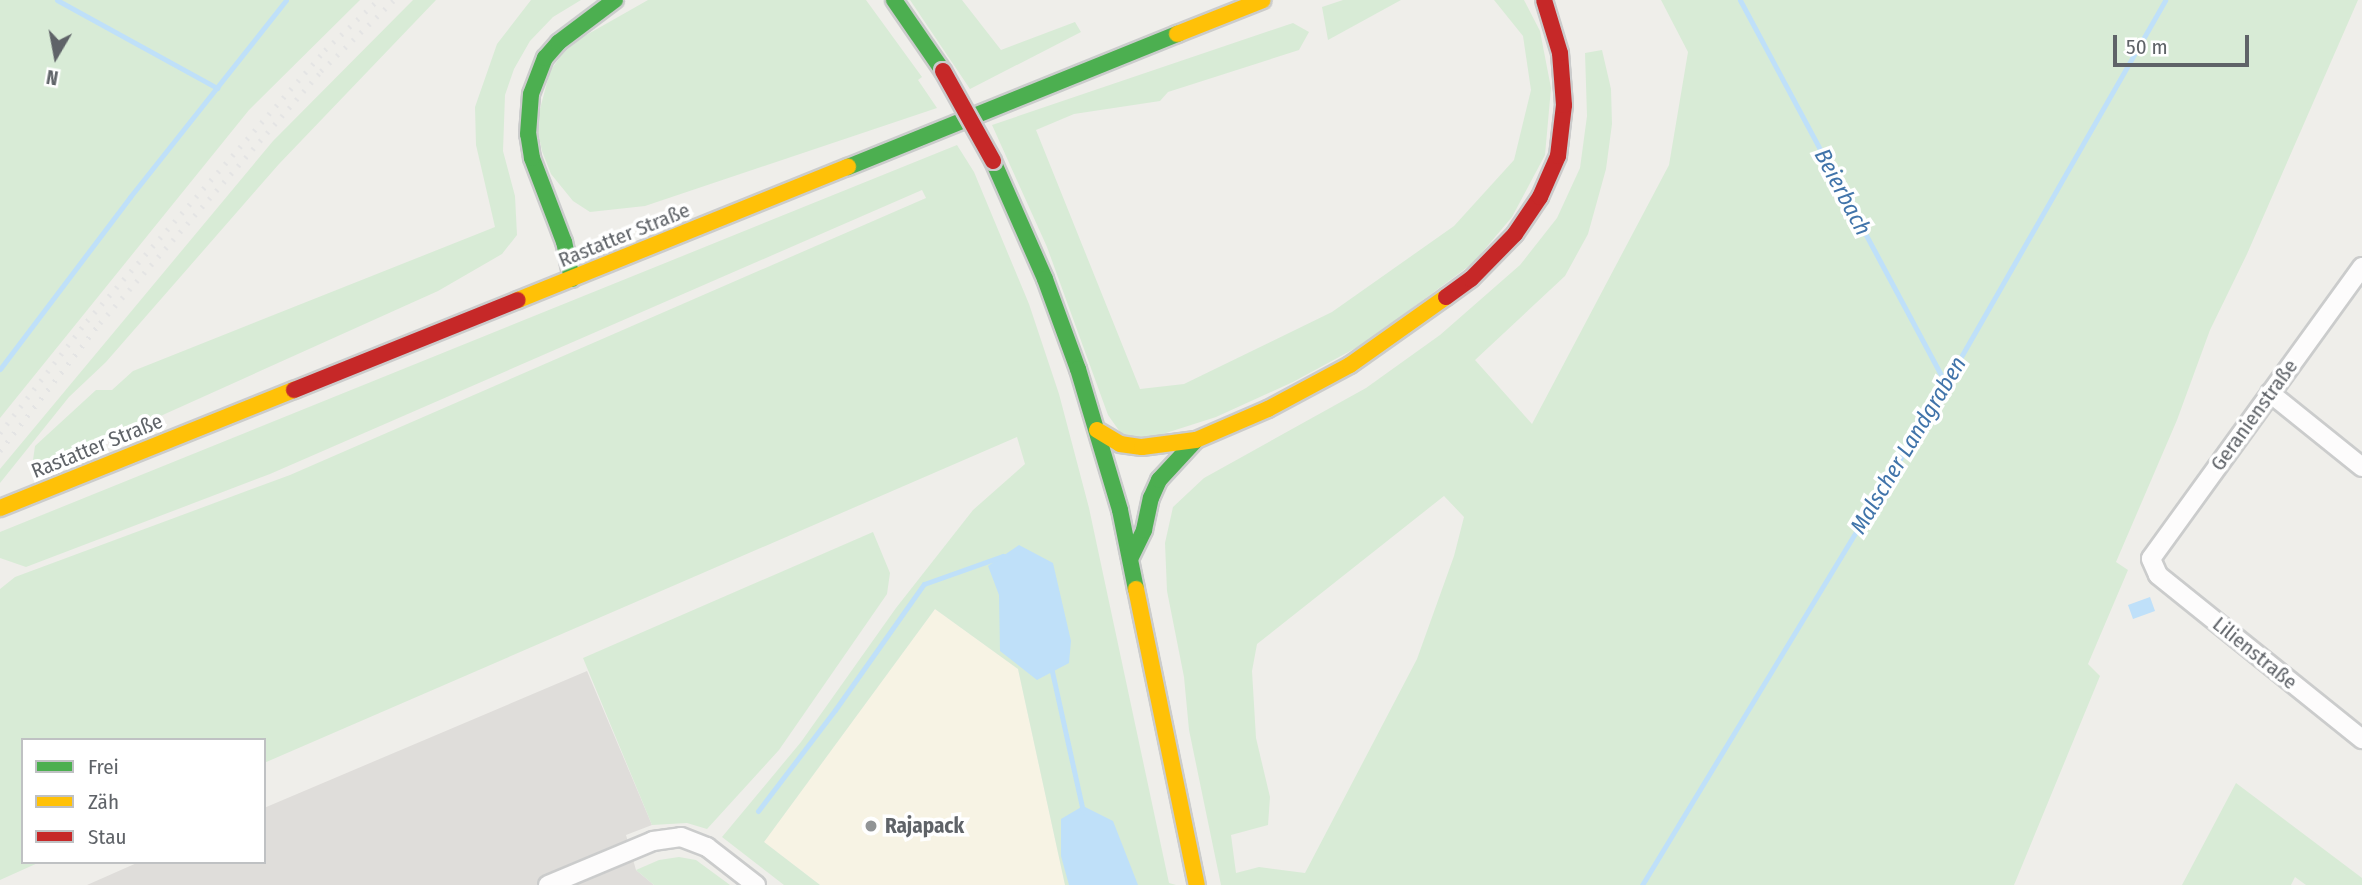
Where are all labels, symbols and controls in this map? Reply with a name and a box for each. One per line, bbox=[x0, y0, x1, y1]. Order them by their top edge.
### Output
north arrow bbox=[21, 21, 91, 91]
scale bar bbox=[2117, 21, 2254, 65]
text: 50 m bbox=[2126, 34, 2168, 60]
text: N bbox=[45, 65, 60, 89]
water label: Beierbach bbox=[1809, 144, 1877, 240]
street label: Rastatter Straße bbox=[555, 197, 693, 273]
water label: Malscher Landgraben bbox=[1844, 351, 1972, 539]
street label: Geranienstraße bbox=[2205, 354, 2303, 476]
street label: Rastatter Straße bbox=[28, 408, 166, 484]
street label: Lilienstraße bbox=[2208, 611, 2302, 695]
legend bbox=[21, 738, 266, 864]
text: Frei bbox=[88, 754, 119, 780]
text: Zäh bbox=[88, 789, 119, 815]
place label: Rajapack bbox=[885, 813, 964, 839]
marker: Rajapack bbox=[863, 818, 879, 834]
text: Stau bbox=[88, 824, 126, 850]

